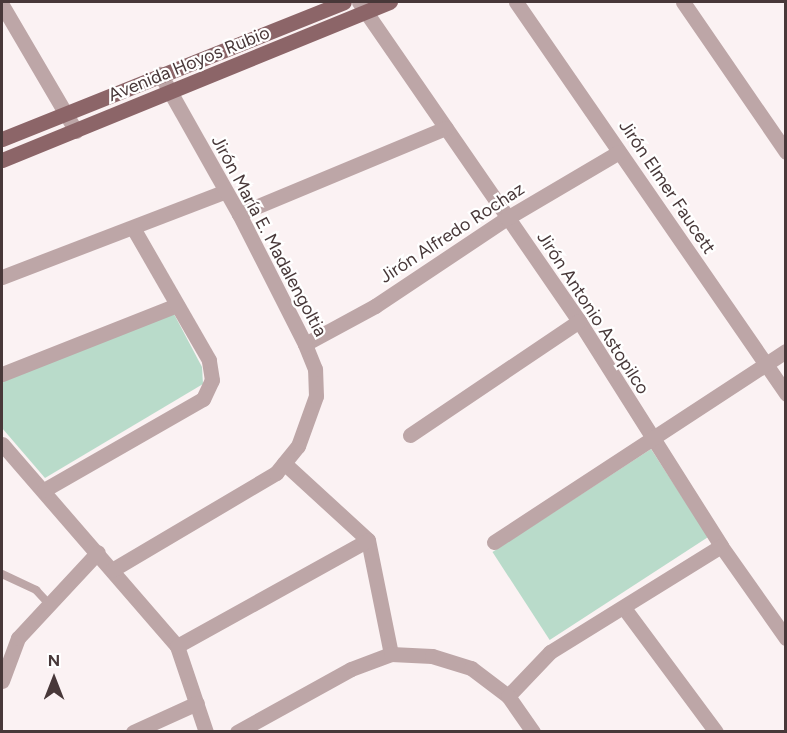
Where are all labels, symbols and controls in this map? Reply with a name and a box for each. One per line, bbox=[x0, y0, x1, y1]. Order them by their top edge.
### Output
street label: Avenida Hoyos Rubio bbox=[105, 22, 273, 106]
street label: Jirón Elmer Faucett bbox=[614, 116, 720, 258]
street label: Jirón María E. Madalengoltia bbox=[207, 132, 331, 340]
street label: Jirón Alfredo Rochaz bbox=[376, 178, 528, 288]
street label: Jirón Antonio Astopilco bbox=[532, 228, 654, 398]
north arrow bbox=[24, 649, 84, 709]
text: N bbox=[48, 651, 60, 670]

